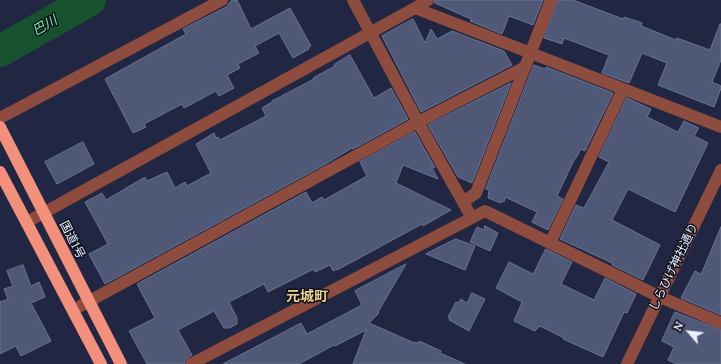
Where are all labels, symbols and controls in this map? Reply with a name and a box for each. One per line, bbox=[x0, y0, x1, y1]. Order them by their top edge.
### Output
water label: 巴川 bbox=[30, 13, 60, 39]
street label: 国道1号 bbox=[56, 219, 88, 261]
street label: しらひげ神社通り bbox=[646, 221, 702, 313]
district label: 元城町 bbox=[286, 289, 328, 305]
north arrow bbox=[669, 312, 709, 352]
text: N bbox=[670, 319, 687, 333]

